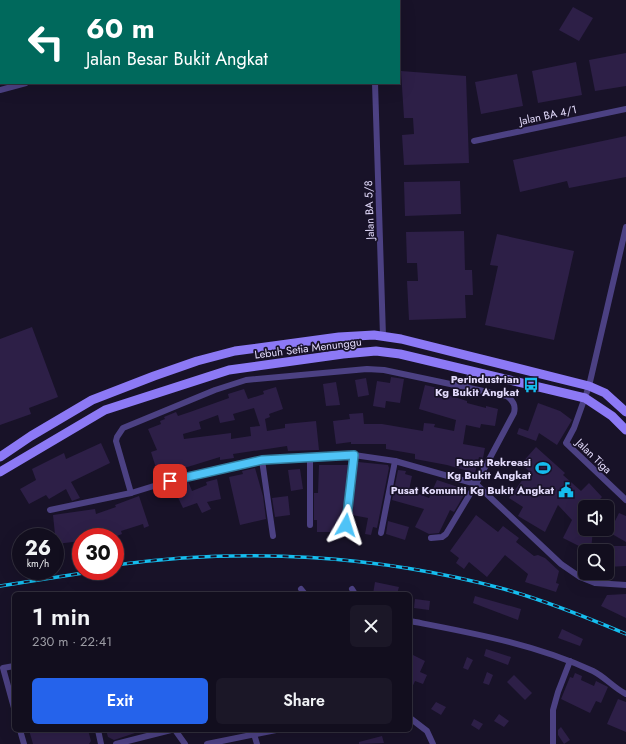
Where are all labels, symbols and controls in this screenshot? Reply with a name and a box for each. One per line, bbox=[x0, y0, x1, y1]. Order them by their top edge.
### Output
text: 60 m bbox=[86, 8, 155, 49]
icon: left bbox=[20, 16, 72, 68]
text: Jalan Besar Bukit Angkat bbox=[86, 46, 268, 72]
street label: Jalan BA 4/1 bbox=[516, 101, 578, 129]
street label: Jalan BA 5/8 bbox=[360, 180, 378, 242]
street label: Lebuh Setia Menunggu bbox=[254, 333, 362, 363]
place label: Perindustrian Kg Bukit Angkat bbox=[435, 371, 519, 400]
bus stop icon: Perindustrian Kg Bukit Angkat bbox=[522, 376, 540, 394]
street label: Jalan Tiga bbox=[571, 433, 616, 477]
place label: Pusat Rekreasi Kg Bukit Angkat bbox=[447, 454, 531, 483]
sports icon: Pusat Rekreasi Kg Bukit Angkat bbox=[534, 459, 552, 477]
pin bbox=[153, 464, 187, 498]
icon: arrive bbox=[159, 470, 181, 492]
public building icon: Pusat Komuniti Kg Bukit Angkat bbox=[557, 481, 575, 499]
place label: Pusat Komuniti Kg Bukit Angkat bbox=[391, 482, 554, 498]
map controls bbox=[578, 500, 614, 580]
button: sound bbox=[578, 500, 614, 536]
position arrow bbox=[325, 504, 367, 546]
speed limit sign: 30 bbox=[72, 528, 124, 580]
text: 26 bbox=[25, 534, 51, 563]
button: search bbox=[578, 544, 614, 580]
text: km/h bbox=[27, 556, 49, 571]
text: 1 min bbox=[32, 599, 90, 634]
button: close bbox=[350, 605, 392, 647]
text: 230 m · 22:41 bbox=[32, 632, 112, 651]
button: Exit bbox=[32, 678, 208, 724]
button: Share bbox=[216, 678, 392, 724]

